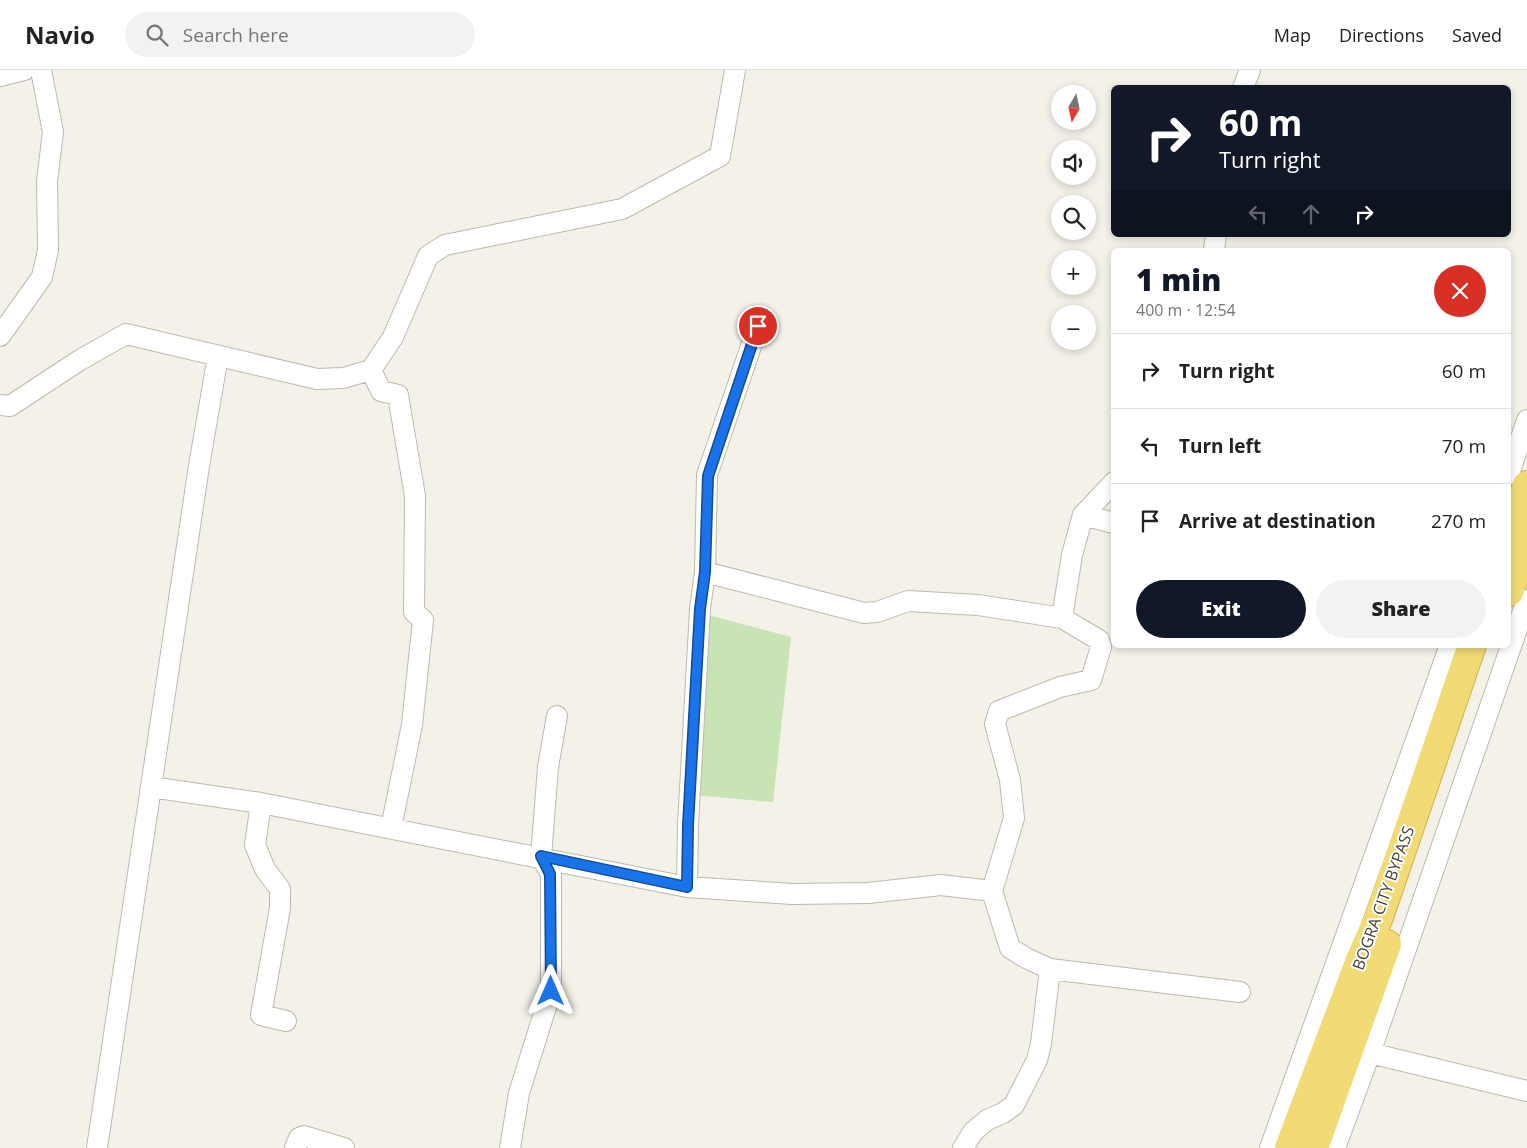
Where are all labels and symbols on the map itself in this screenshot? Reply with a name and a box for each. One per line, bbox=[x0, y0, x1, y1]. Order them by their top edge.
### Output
north arrow bbox=[1051, 85, 1096, 130]
pin bbox=[737, 305, 779, 347]
street label: BOGRA CITY BYPASS bbox=[1347, 823, 1419, 973]
position arrow bbox=[524, 964, 576, 1016]

